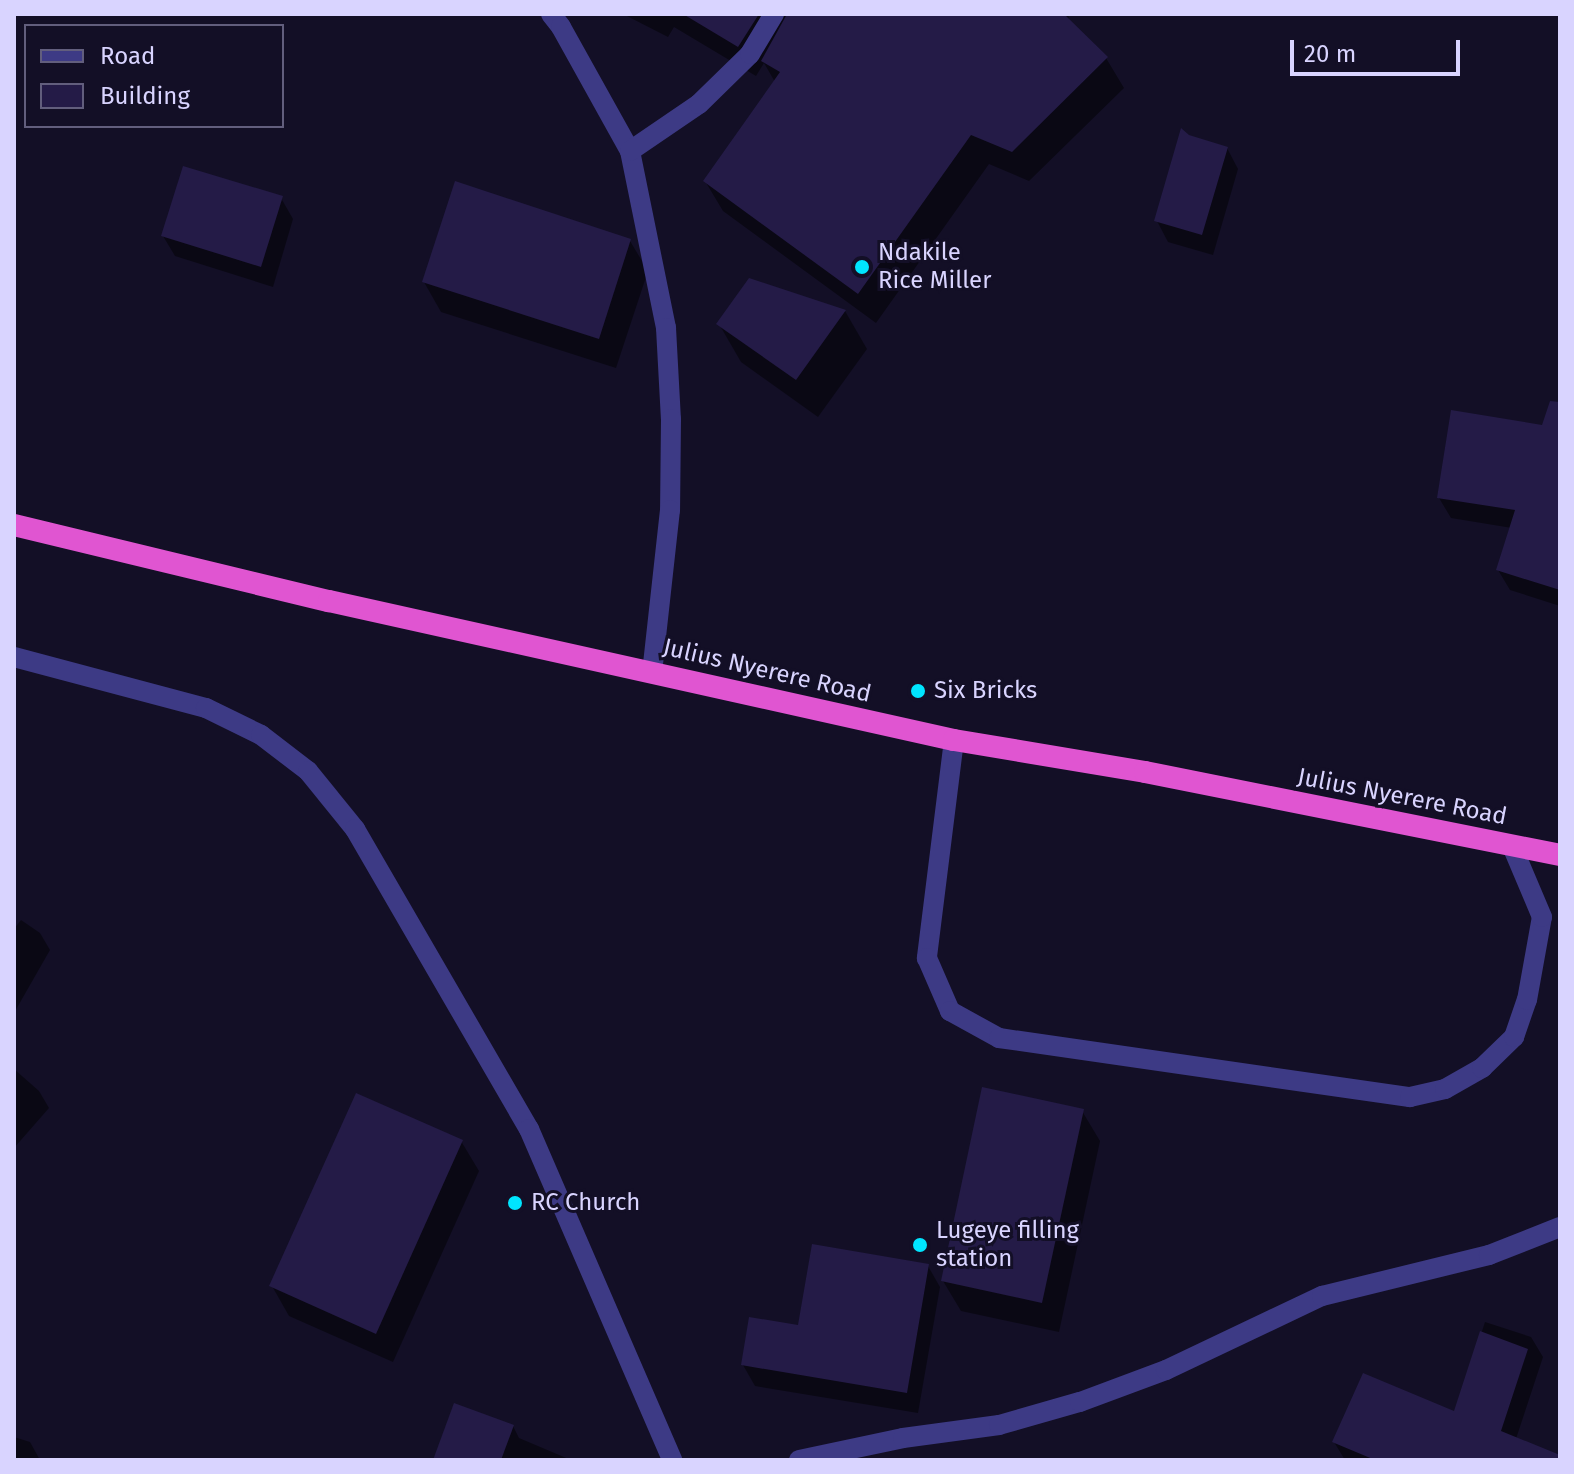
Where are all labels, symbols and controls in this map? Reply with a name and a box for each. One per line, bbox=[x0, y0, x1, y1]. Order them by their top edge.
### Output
legend bbox=[24, 24, 284, 128]
scale bar bbox=[1294, 24, 1464, 74]
text: 20 m bbox=[1304, 40, 1356, 68]
text: Road bbox=[100, 42, 155, 70]
text: Building bbox=[100, 82, 190, 110]
place label: Ndakile Rice Miller bbox=[878, 239, 991, 295]
marker: Ndakile Rice Miller bbox=[853, 258, 871, 276]
street label: Julius Nyerere Road bbox=[660, 633, 874, 709]
place label: Six Bricks bbox=[934, 677, 1037, 705]
marker: Six Bricks bbox=[909, 682, 927, 700]
street label: Julius Nyerere Road bbox=[1295, 763, 1509, 831]
place label: RC Church bbox=[531, 1189, 640, 1217]
marker: RC Church bbox=[506, 1194, 524, 1212]
place label: Lugeye filling station bbox=[936, 1217, 1079, 1273]
marker: Lugeye filling station bbox=[911, 1236, 929, 1254]

